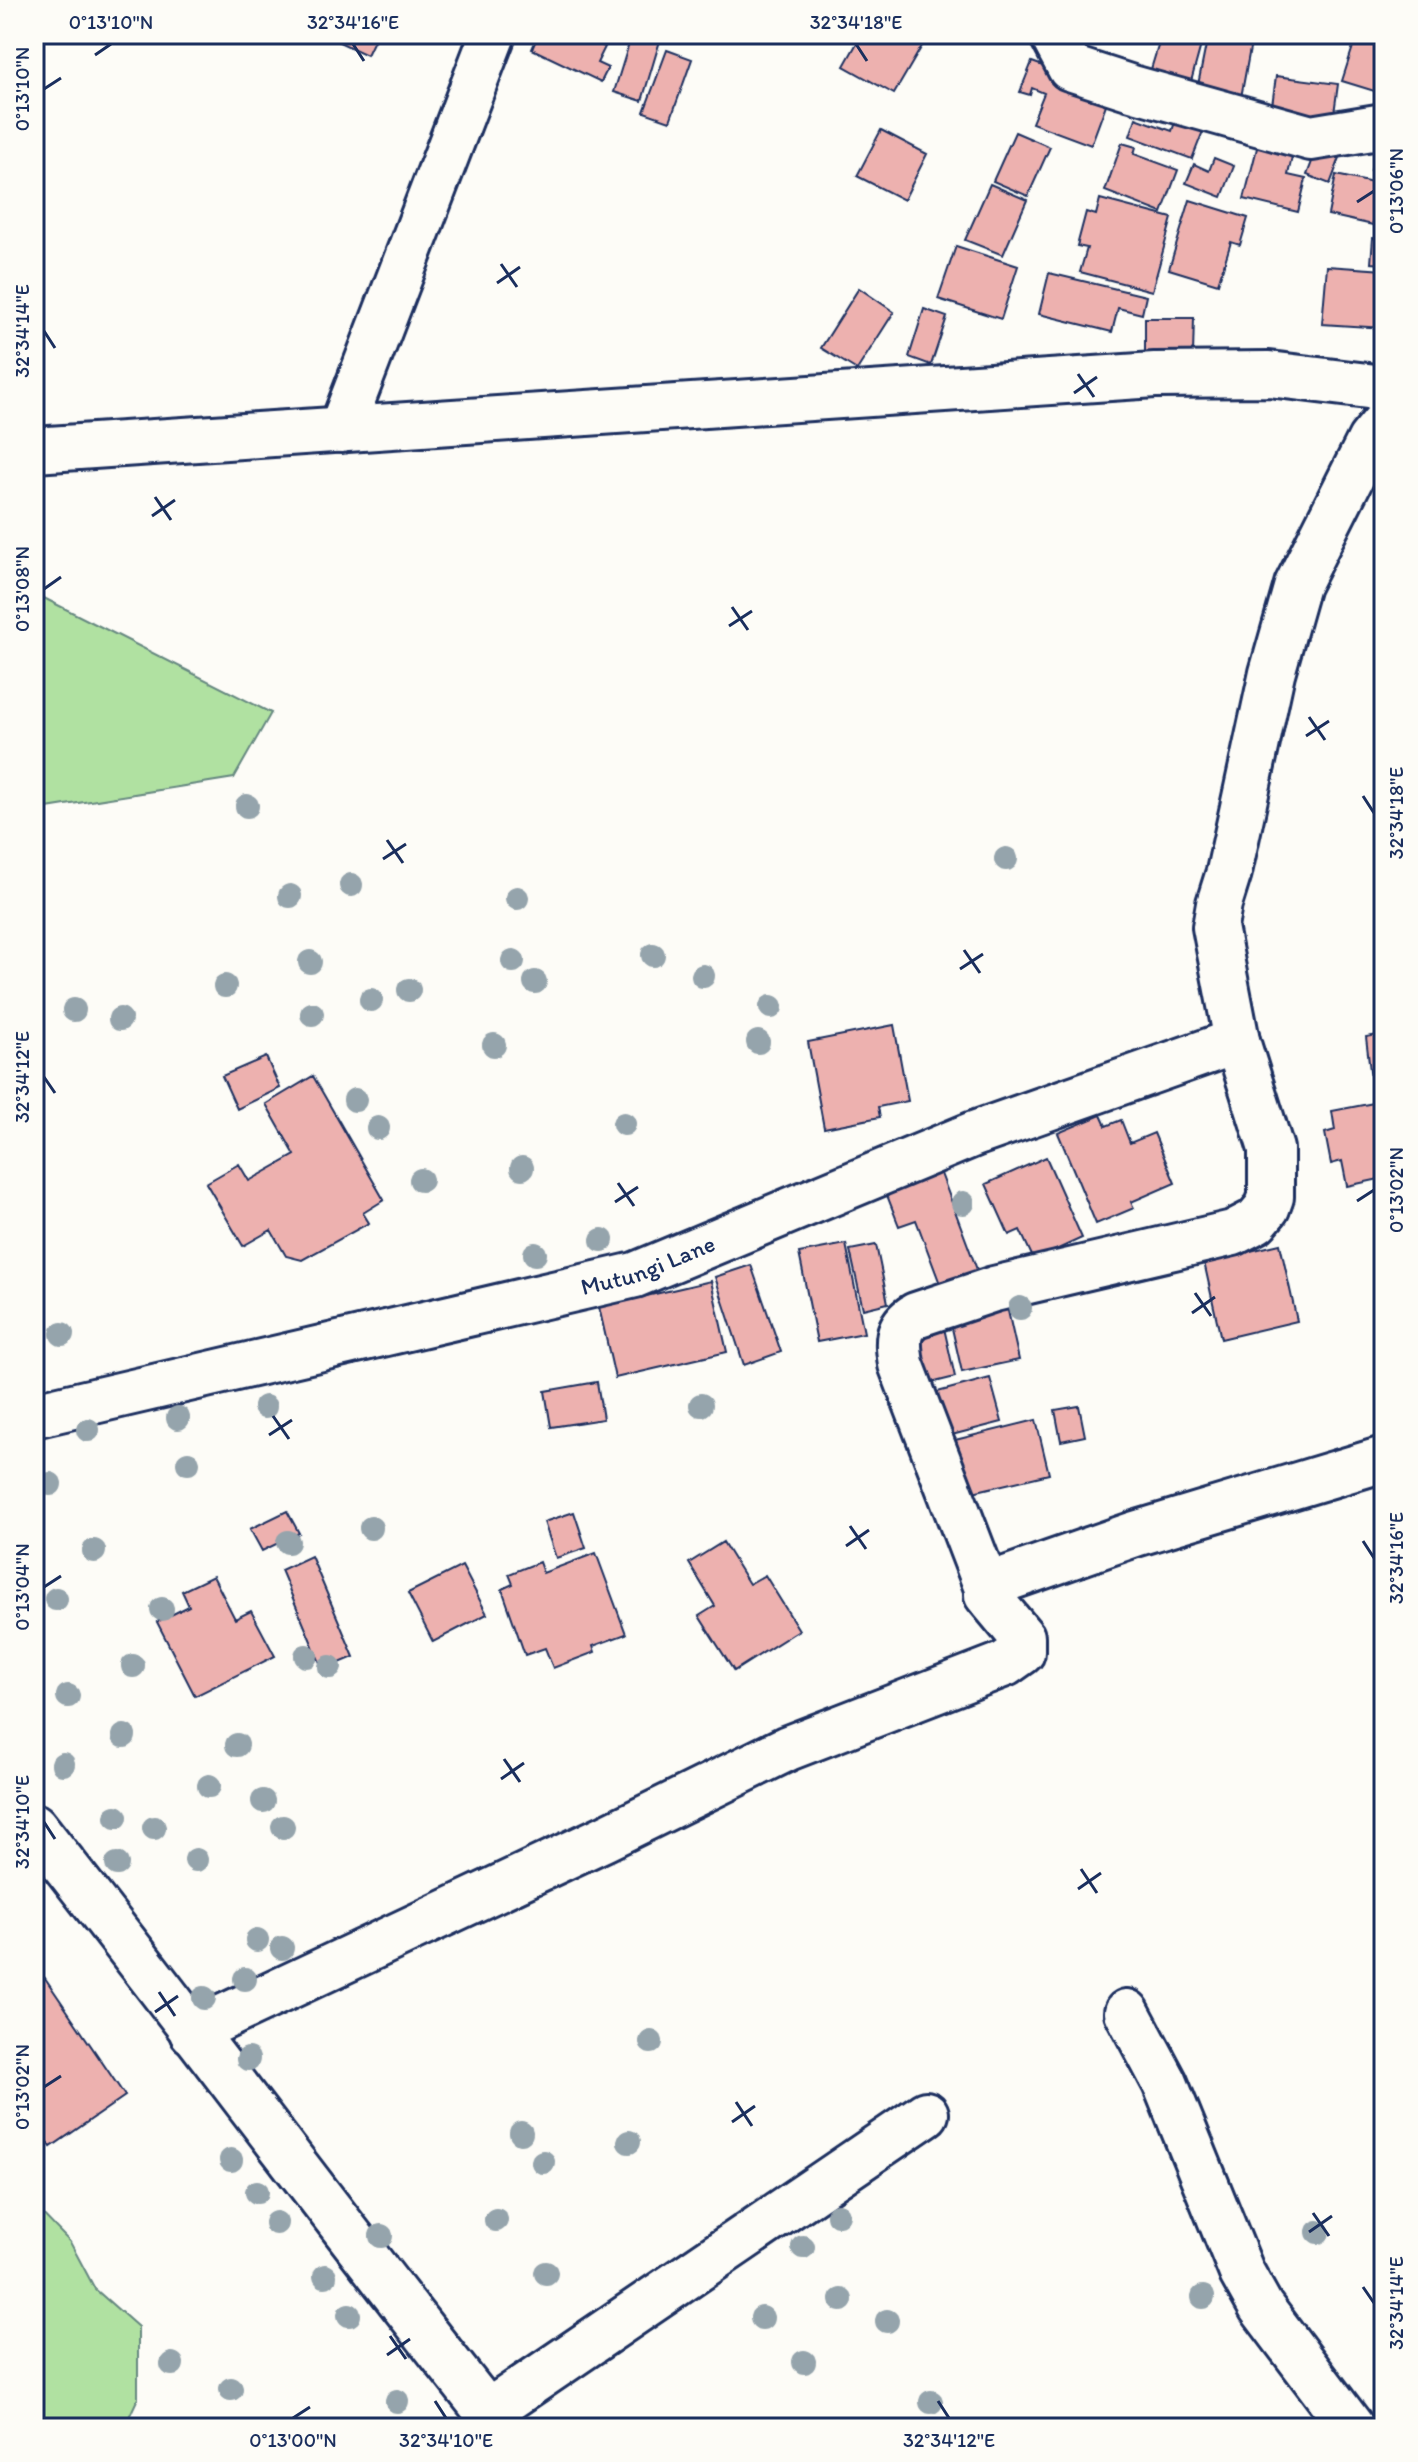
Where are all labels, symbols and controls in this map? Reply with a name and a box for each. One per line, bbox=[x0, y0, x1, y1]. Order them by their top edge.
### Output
text: 0°13'10"N bbox=[69, 10, 153, 34]
text: 32°34'16"E bbox=[307, 10, 399, 34]
text: 32°34'18"E bbox=[810, 10, 902, 34]
text: 0°13'10"N bbox=[10, 47, 34, 131]
text: 0°13'06"N bbox=[1384, 148, 1408, 234]
text: 32°34'14"E bbox=[10, 284, 34, 378]
text: 0°13'08"N bbox=[10, 546, 34, 632]
text: 32°34'18"E bbox=[1384, 767, 1408, 859]
text: 32°34'12"E bbox=[10, 1031, 34, 1123]
text: 0°13'02"N bbox=[1384, 1147, 1408, 1233]
street label: Mutungi Lane bbox=[578, 1228, 719, 1301]
text: 32°34'16"E bbox=[1384, 1512, 1408, 1604]
text: 0°13'04"N bbox=[10, 1543, 34, 1631]
text: 32°34'10"E bbox=[10, 1775, 34, 1869]
text: 0°13'02"N bbox=[10, 2044, 34, 2130]
text: 32°34'14"E bbox=[1384, 2256, 1408, 2350]
text: 0°13'00"N bbox=[249, 2428, 337, 2452]
text: 32°34'10"E bbox=[399, 2428, 493, 2452]
text: 32°34'12"E bbox=[903, 2428, 995, 2452]

